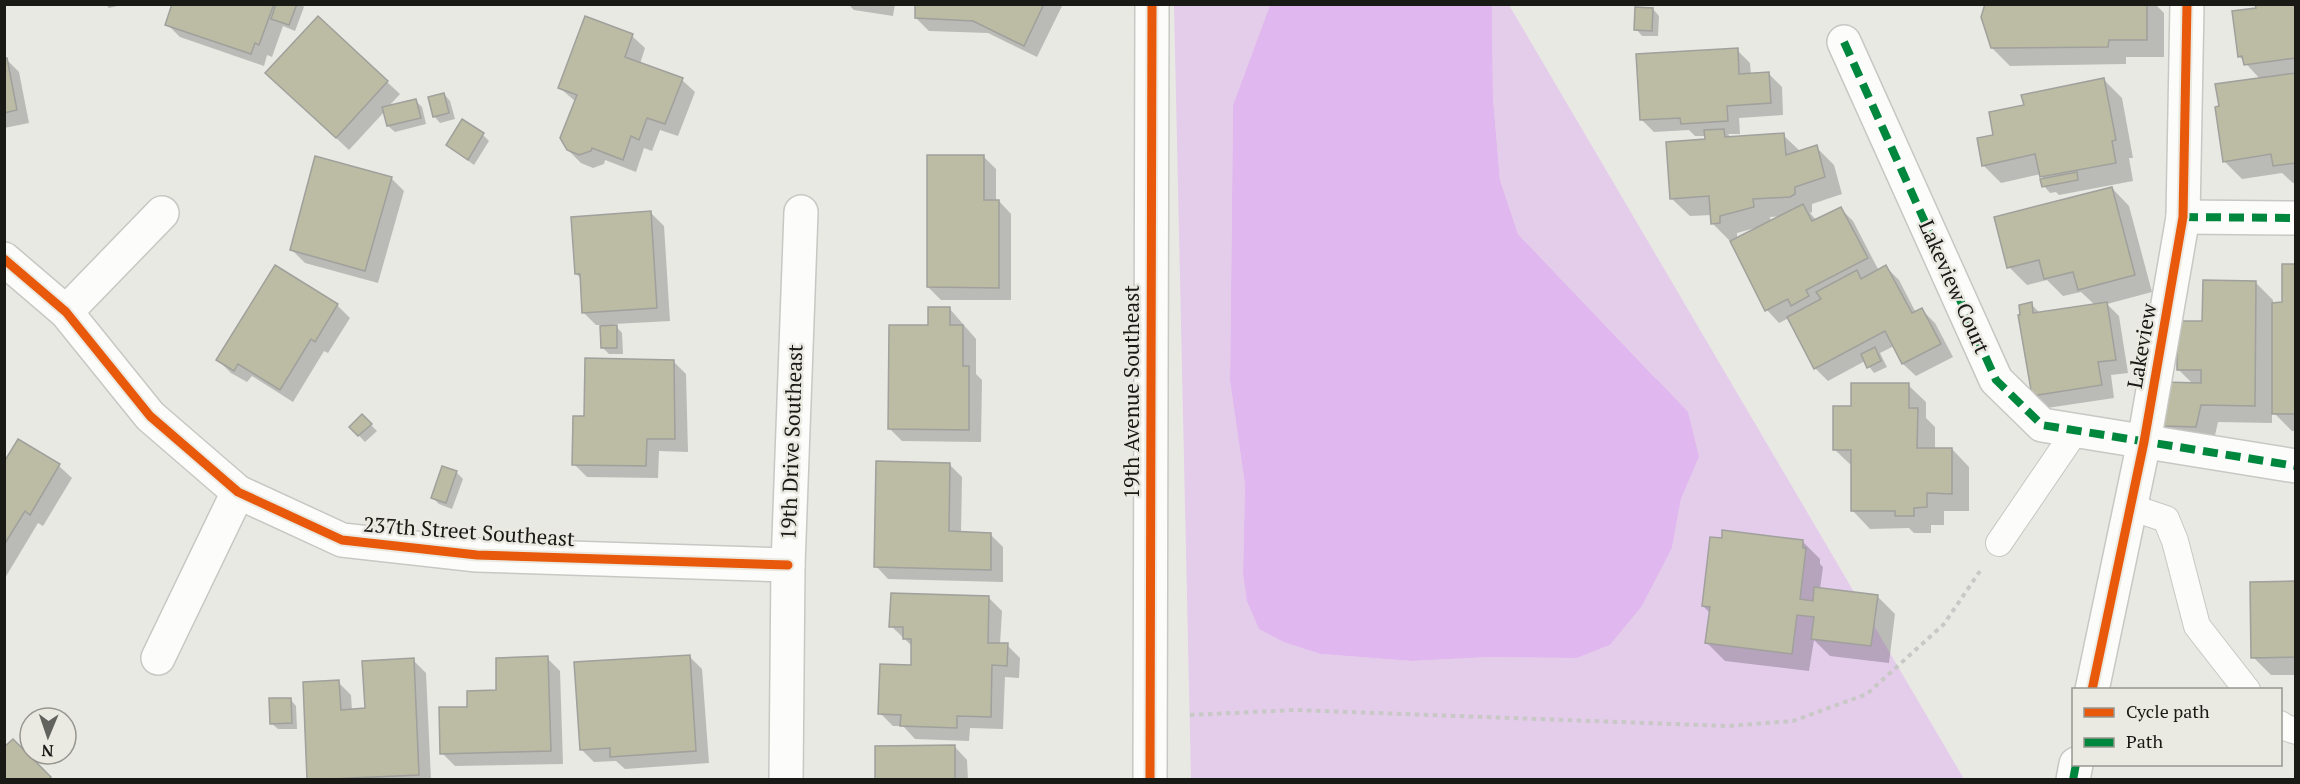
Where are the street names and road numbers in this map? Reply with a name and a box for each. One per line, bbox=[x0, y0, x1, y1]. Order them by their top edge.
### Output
street label: Lakeview Court bbox=[1913, 215, 1997, 358]
street label: 19th Avenue Southeast bbox=[1117, 285, 1145, 499]
street label: Lakeview bbox=[2120, 300, 2162, 390]
street label: 19th Drive Southeast bbox=[774, 343, 808, 540]
street label: 237th Street Southeast bbox=[362, 510, 576, 552]

